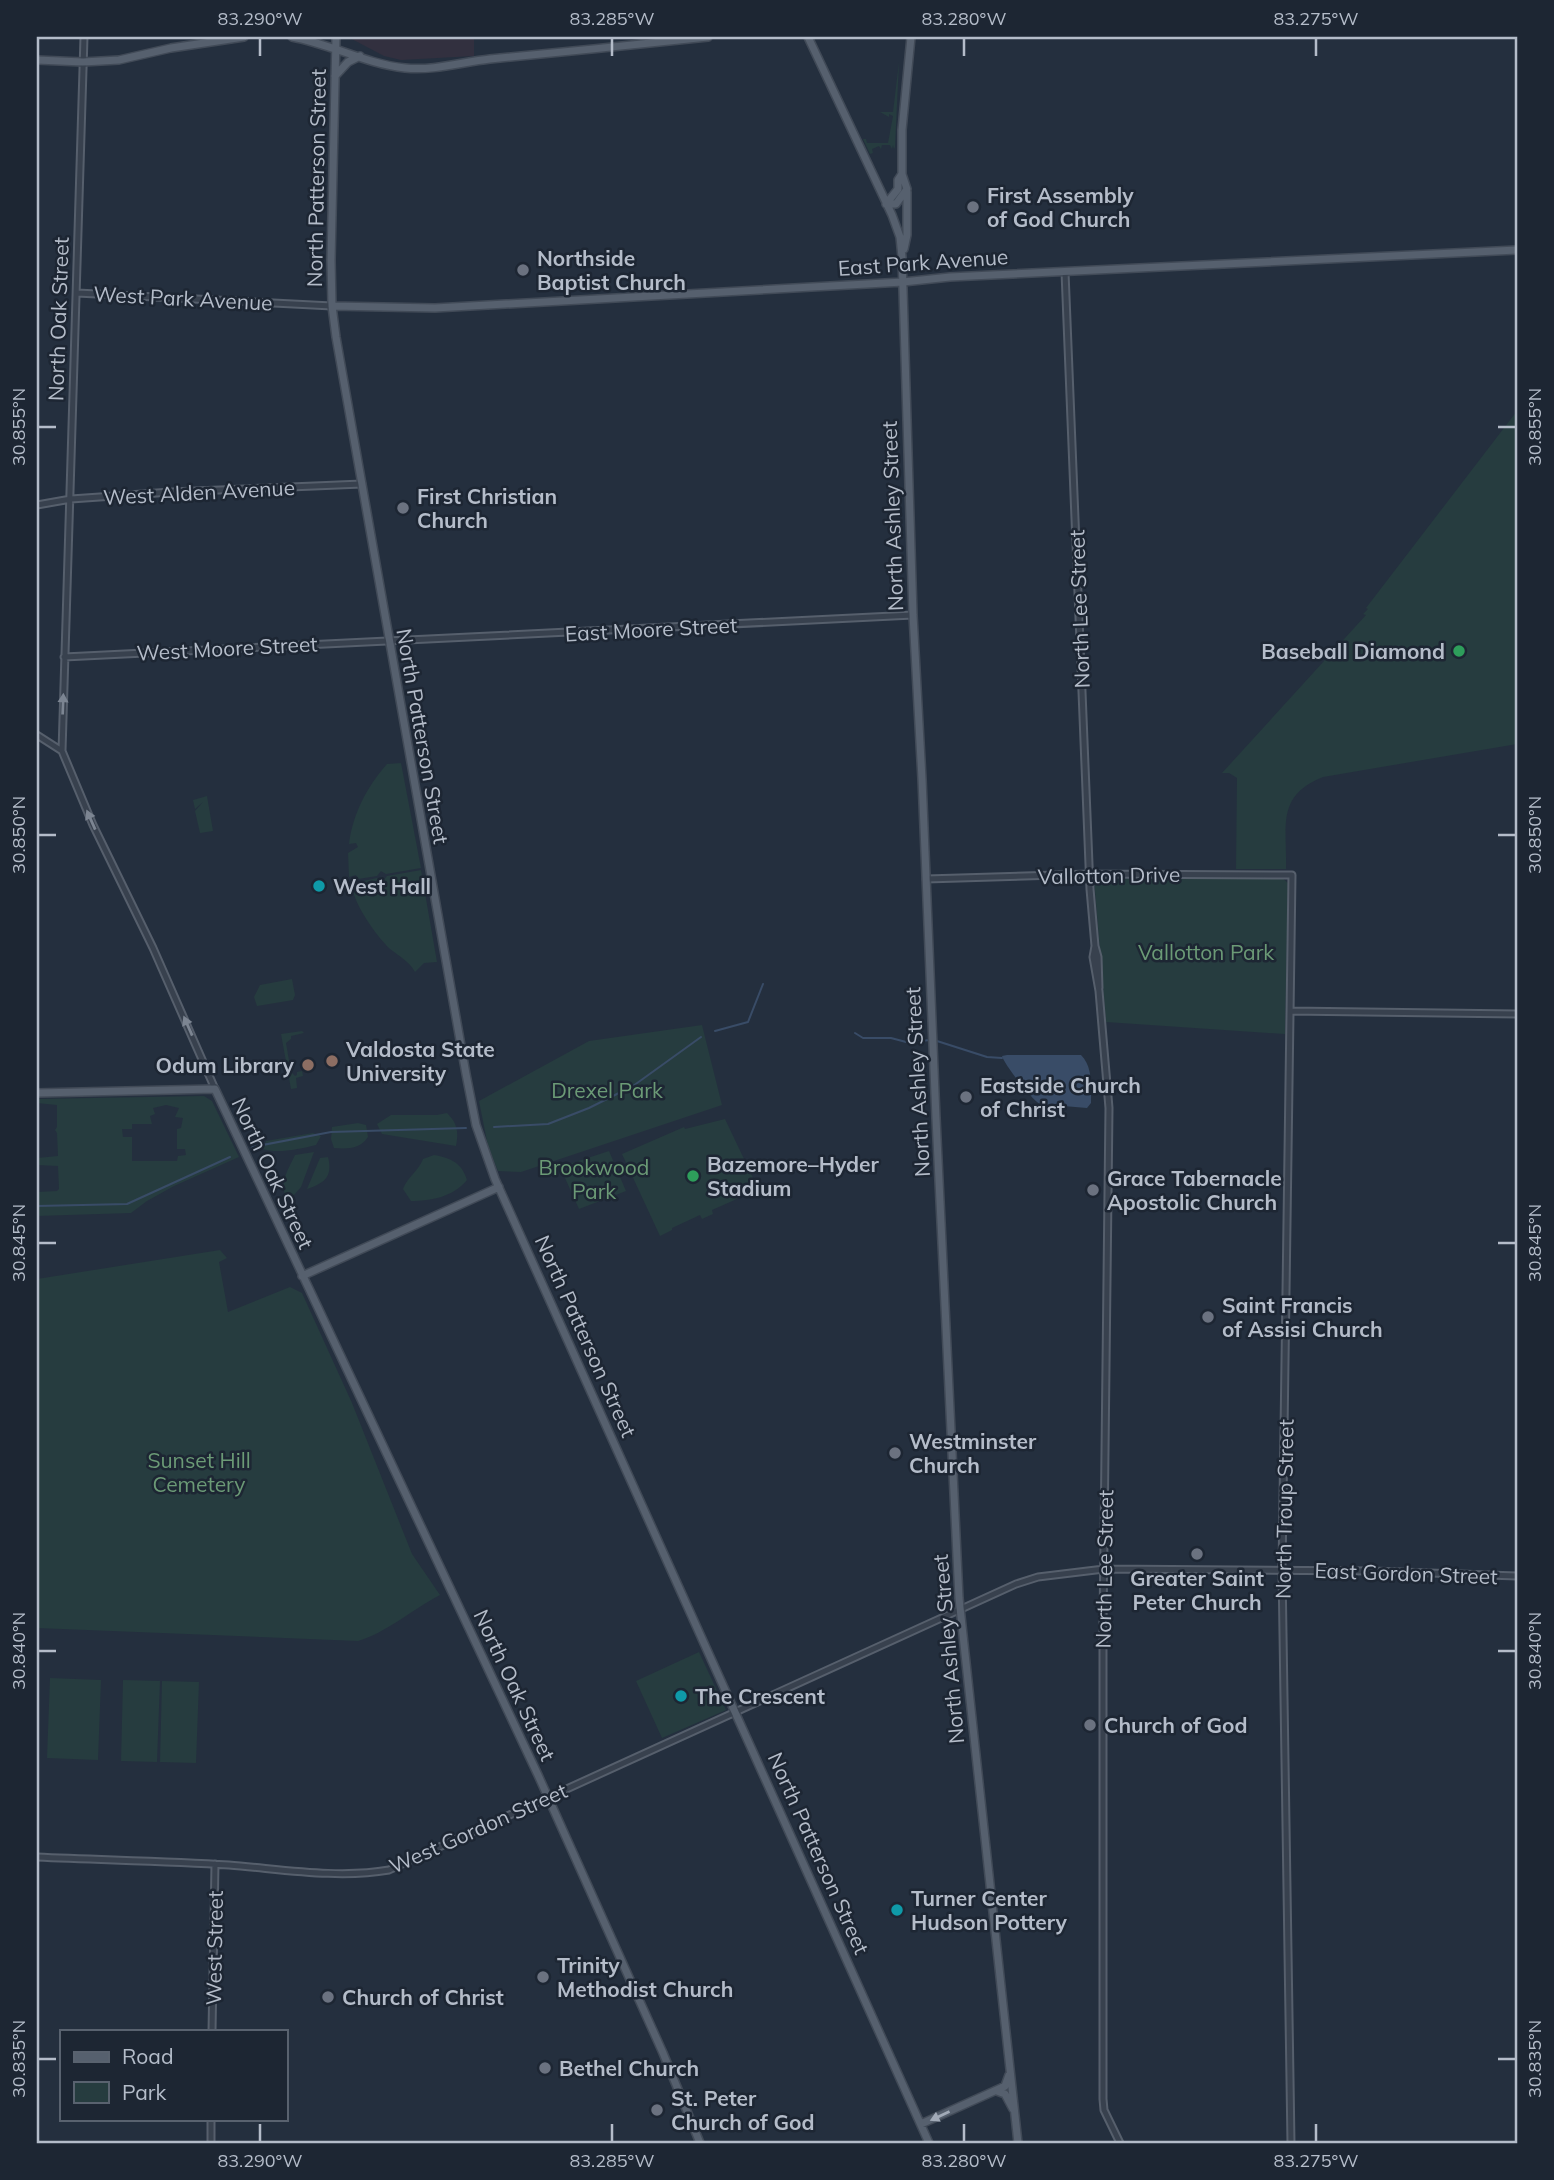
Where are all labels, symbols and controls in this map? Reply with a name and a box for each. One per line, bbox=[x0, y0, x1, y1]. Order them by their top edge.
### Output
text: 83.290°W bbox=[217, 7, 303, 30]
text: 83.285°W bbox=[569, 7, 655, 30]
text: 83.280°W bbox=[921, 7, 1007, 30]
text: 83.275°W bbox=[1273, 7, 1359, 30]
street label: North Patterson Street bbox=[301, 69, 331, 287]
place label: First Assembly of God Church bbox=[987, 182, 1134, 232]
marker: First Assembly of God Church bbox=[965, 199, 981, 215]
street label: North Oak Street bbox=[42, 237, 74, 401]
street label: East Park Avenue bbox=[837, 243, 1009, 281]
place label: Northside Baptist Church bbox=[537, 245, 686, 295]
marker: Northside Baptist Church bbox=[515, 262, 531, 278]
street label: West Park Avenue bbox=[93, 280, 273, 316]
text: 30.855°N bbox=[7, 388, 30, 466]
text: 30.855°N bbox=[1523, 388, 1546, 466]
street label: North Ashley Street bbox=[876, 421, 908, 611]
street label: West Alden Avenue bbox=[102, 474, 296, 510]
place label: First Christian Church bbox=[417, 483, 557, 533]
marker: First Christian Church bbox=[395, 500, 411, 516]
street label: North Lee Street bbox=[1063, 529, 1095, 689]
street label: East Moore Street bbox=[564, 612, 738, 646]
street label: North Patterson Street bbox=[391, 626, 455, 846]
street label: West Moore Street bbox=[136, 630, 318, 666]
place label: Baseball Diamond bbox=[1261, 638, 1445, 664]
marker: Baseball Diamond bbox=[1451, 643, 1467, 659]
one-way arrow bbox=[57, 693, 68, 715]
text: 30.850°N bbox=[7, 796, 30, 874]
text: 30.850°N bbox=[1523, 796, 1546, 874]
one-way arrow bbox=[85, 810, 96, 831]
street label: Vallotton Drive bbox=[1037, 861, 1181, 889]
place label: West Hall bbox=[333, 873, 431, 899]
marker: West Hall bbox=[311, 878, 327, 894]
park label: Vallotton Park bbox=[1138, 939, 1274, 965]
street label: North Ashley Street bbox=[899, 986, 935, 1178]
one-way arrow bbox=[182, 1016, 194, 1036]
place label: Valdosta State University bbox=[345, 1036, 495, 1086]
place label: Odum Library bbox=[156, 1052, 295, 1078]
marker: Valdosta State University bbox=[324, 1053, 340, 1069]
marker: Odum Library bbox=[300, 1057, 316, 1073]
place label: Eastside Church of Christ bbox=[980, 1072, 1141, 1122]
park label: Drexel Park bbox=[551, 1077, 663, 1103]
marker: Eastside Church of Christ bbox=[958, 1089, 974, 1105]
street label: North Oak Street bbox=[227, 1093, 319, 1253]
place label: Bazemore–Hyder Stadium bbox=[707, 1151, 880, 1201]
park label: Brookwood Park bbox=[539, 1154, 649, 1204]
place label: Grace Tabernacle Apostolic Church bbox=[1107, 1165, 1282, 1215]
marker: Bazemore–Hyder Stadium bbox=[685, 1168, 701, 1184]
marker: Grace Tabernacle Apostolic Church bbox=[1085, 1182, 1101, 1198]
text: 30.845°N bbox=[7, 1204, 30, 1282]
text: 30.845°N bbox=[1523, 1204, 1546, 1282]
street label: North Patterson Street bbox=[530, 1231, 642, 1441]
place label: Saint Francis of Assisi Church bbox=[1222, 1292, 1383, 1342]
marker: Saint Francis of Assisi Church bbox=[1200, 1309, 1216, 1325]
street label: North Troup Street bbox=[1269, 1419, 1299, 1599]
place label: Westminster Church bbox=[909, 1428, 1037, 1478]
marker: Westminster Church bbox=[887, 1445, 903, 1461]
park label: Sunset Hill Cemetery bbox=[147, 1447, 251, 1497]
street label: North Lee Street bbox=[1090, 1489, 1118, 1649]
marker: Greater Saint Peter Church bbox=[1189, 1546, 1205, 1562]
street label: North Ashley Street bbox=[927, 1553, 969, 1745]
street label: East Gordon Street bbox=[1314, 1557, 1498, 1589]
place label: Greater Saint Peter Church bbox=[1130, 1565, 1264, 1615]
street label: North Oak Street bbox=[469, 1605, 561, 1765]
text: 30.840°N bbox=[7, 1612, 30, 1690]
text: 30.840°N bbox=[1523, 1612, 1546, 1690]
place label: The Crescent bbox=[695, 1683, 825, 1709]
marker: The Crescent bbox=[673, 1688, 689, 1704]
place label: Church of God bbox=[1104, 1712, 1247, 1738]
marker: Church of God bbox=[1082, 1717, 1098, 1733]
street label: North Patterson Street bbox=[763, 1748, 875, 1958]
street label: West Gordon Street bbox=[385, 1777, 571, 1879]
place label: Turner Center Hudson Pottery bbox=[911, 1885, 1068, 1935]
street label: West Street bbox=[200, 1890, 228, 2006]
marker: Turner Center Hudson Pottery bbox=[889, 1902, 905, 1918]
place label: Trinity Methodist Church bbox=[557, 1952, 733, 2002]
marker: Trinity Methodist Church bbox=[535, 1969, 551, 1985]
place label: Church of Christ bbox=[342, 1984, 504, 2010]
marker: Church of Christ bbox=[320, 1989, 336, 2005]
text: 30.835°N bbox=[7, 2020, 30, 2098]
text: 30.835°N bbox=[1523, 2020, 1546, 2098]
legend bbox=[60, 2030, 287, 2120]
text: Road bbox=[122, 2043, 173, 2069]
place label: Bethel Church bbox=[559, 2055, 699, 2081]
marker: Bethel Church bbox=[537, 2060, 553, 2076]
text: Park bbox=[122, 2079, 166, 2105]
place label: St. Peter Church of God bbox=[671, 2085, 814, 2135]
marker: St. Peter Church of God bbox=[649, 2102, 665, 2118]
one-way arrow bbox=[930, 2110, 950, 2121]
text: 83.290°W bbox=[217, 2149, 303, 2172]
text: 83.285°W bbox=[569, 2149, 655, 2172]
text: 83.280°W bbox=[921, 2149, 1007, 2172]
text: 83.275°W bbox=[1273, 2149, 1359, 2172]

